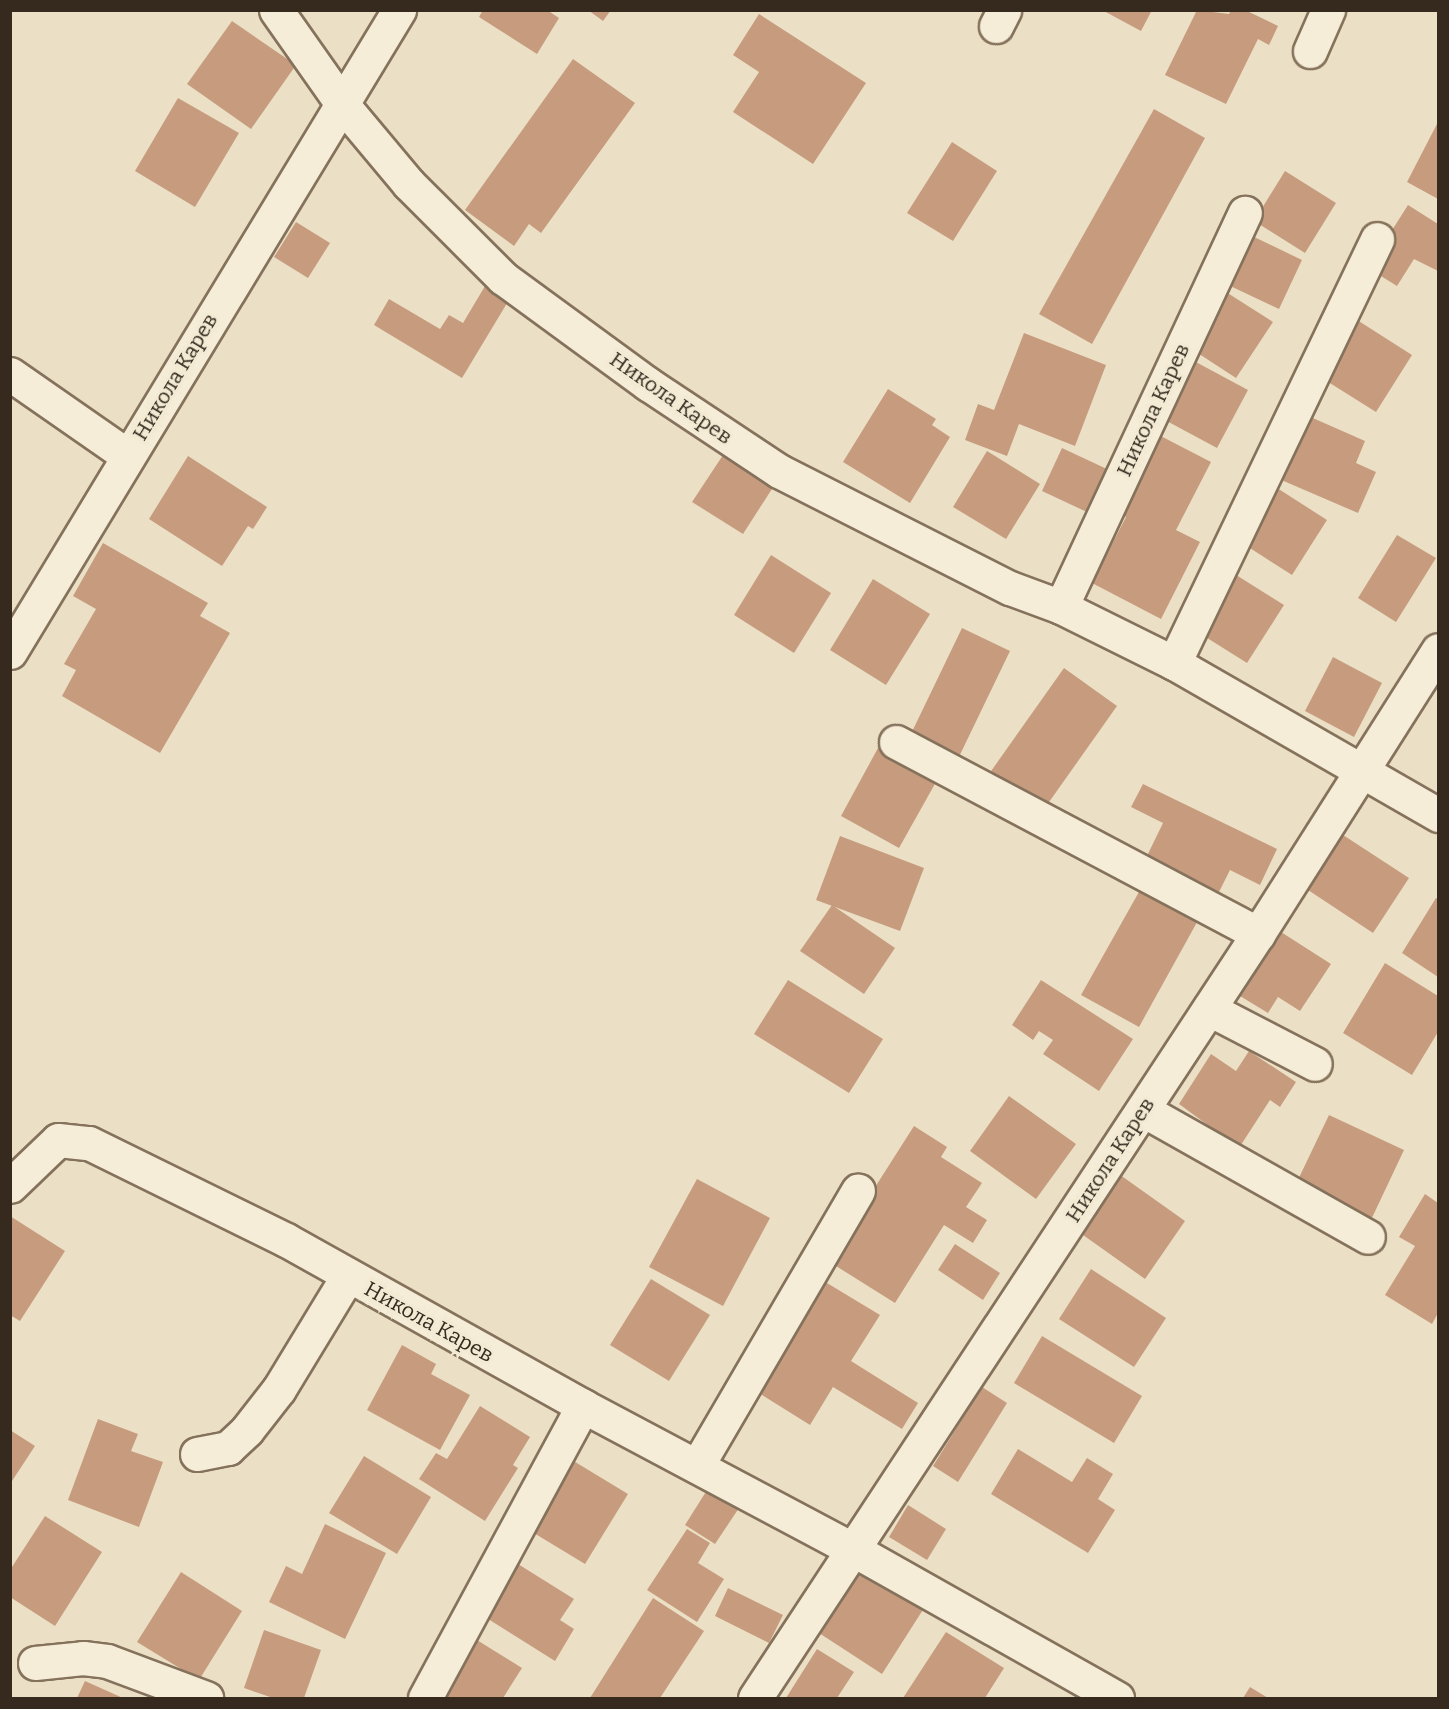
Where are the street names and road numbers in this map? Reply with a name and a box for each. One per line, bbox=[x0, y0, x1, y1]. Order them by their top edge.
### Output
street label: Никола Карев bbox=[127, 309, 223, 445]
street label: Никола Карев bbox=[1111, 340, 1195, 480]
street label: Никола Карев bbox=[605, 347, 737, 449]
street label: Никола Карев bbox=[1060, 1093, 1160, 1227]
street label: Никола Карев bbox=[360, 1276, 498, 1368]

